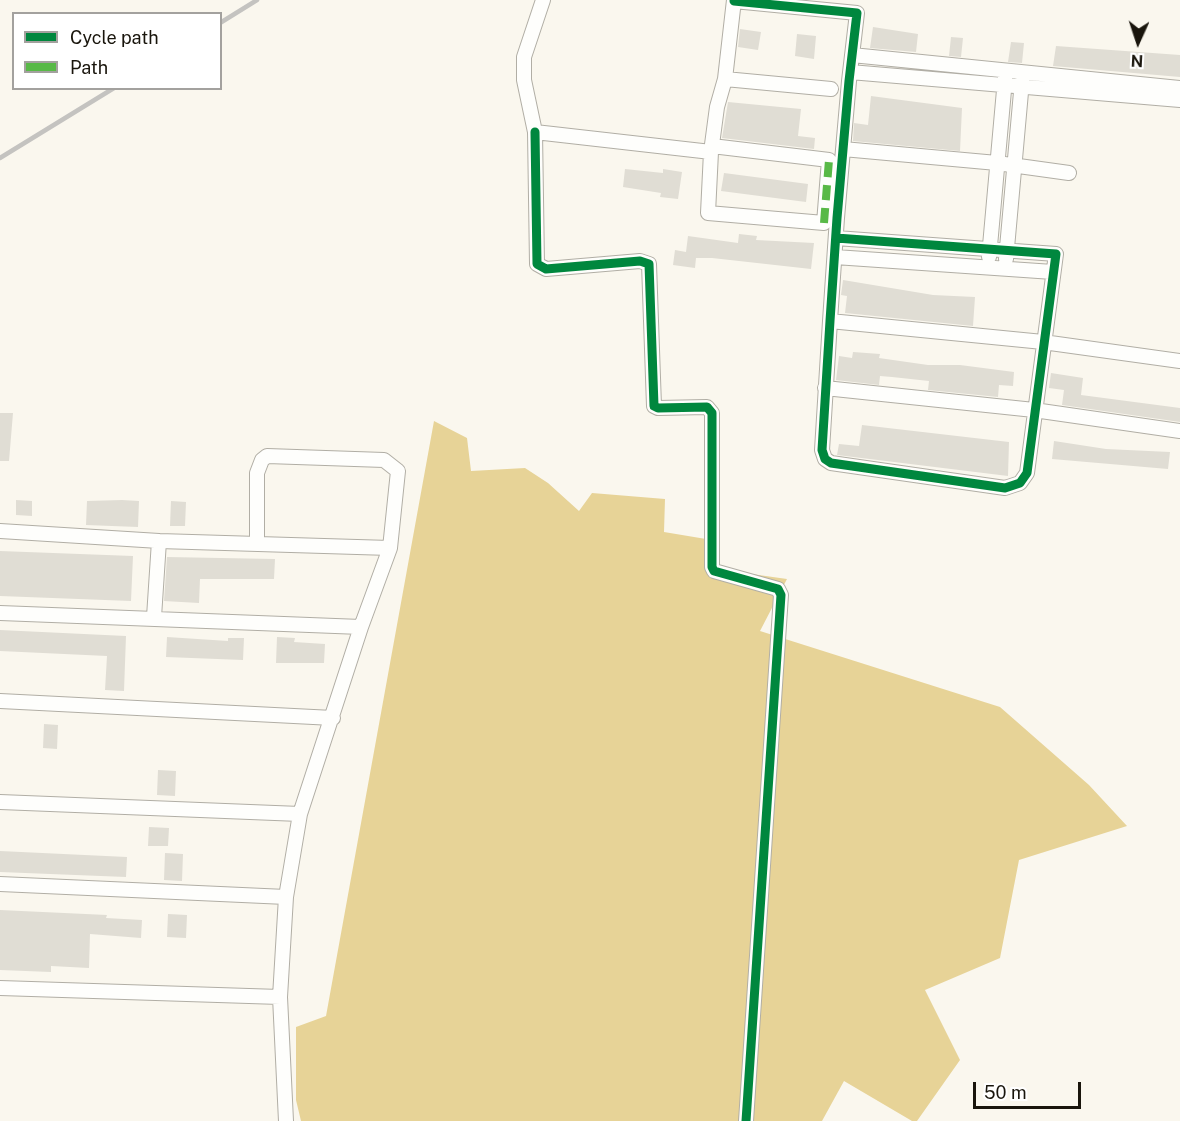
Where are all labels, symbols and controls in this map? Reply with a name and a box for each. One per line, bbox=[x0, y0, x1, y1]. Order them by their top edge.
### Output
legend bbox=[12, 12, 222, 90]
north arrow bbox=[1108, 12, 1168, 72]
text: Cycle path bbox=[70, 27, 159, 48]
text: N bbox=[1130, 51, 1144, 70]
text: Path bbox=[70, 57, 108, 78]
scale bar bbox=[976, 1070, 1084, 1108]
text: 50 m bbox=[984, 1082, 1027, 1103]

